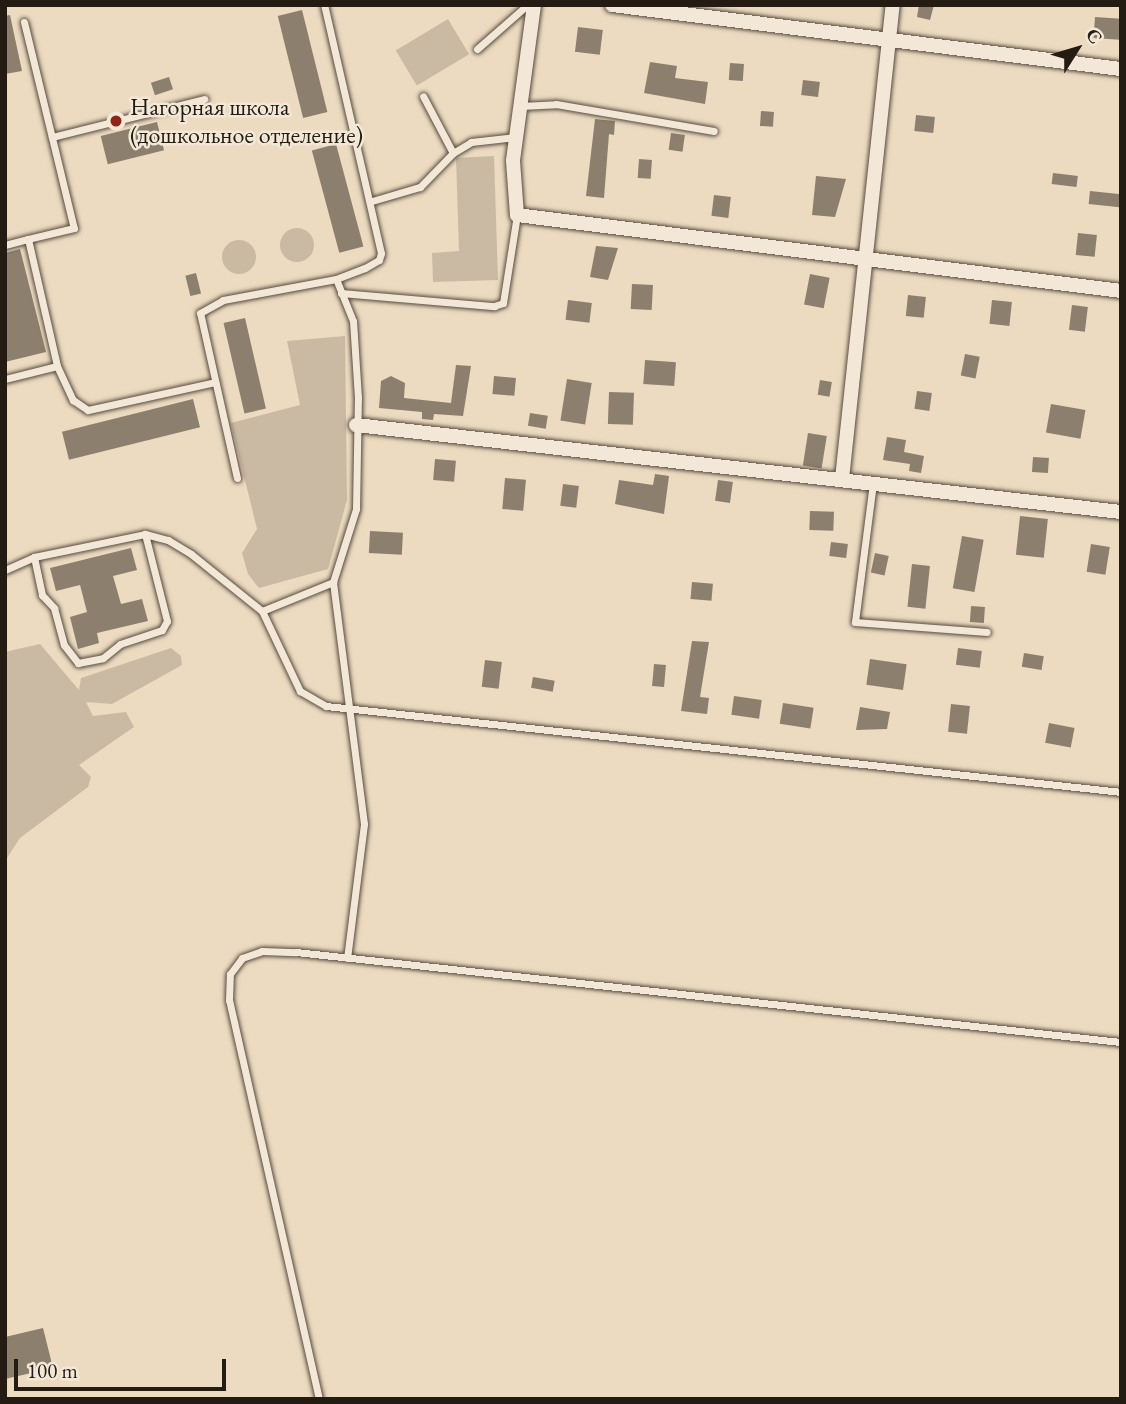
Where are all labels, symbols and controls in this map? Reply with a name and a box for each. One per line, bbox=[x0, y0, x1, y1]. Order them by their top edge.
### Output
north arrow bbox=[1042, 14, 1112, 84]
text: С bbox=[1080, 23, 1108, 49]
place label: Нагорная школа (дошкольное отделение) bbox=[130, 93, 363, 149]
marker: Нагорная школа (дошкольное отделение) bbox=[108, 113, 124, 129]
scale bar bbox=[18, 1344, 229, 1388]
text: 100 m bbox=[27, 1357, 78, 1384]

